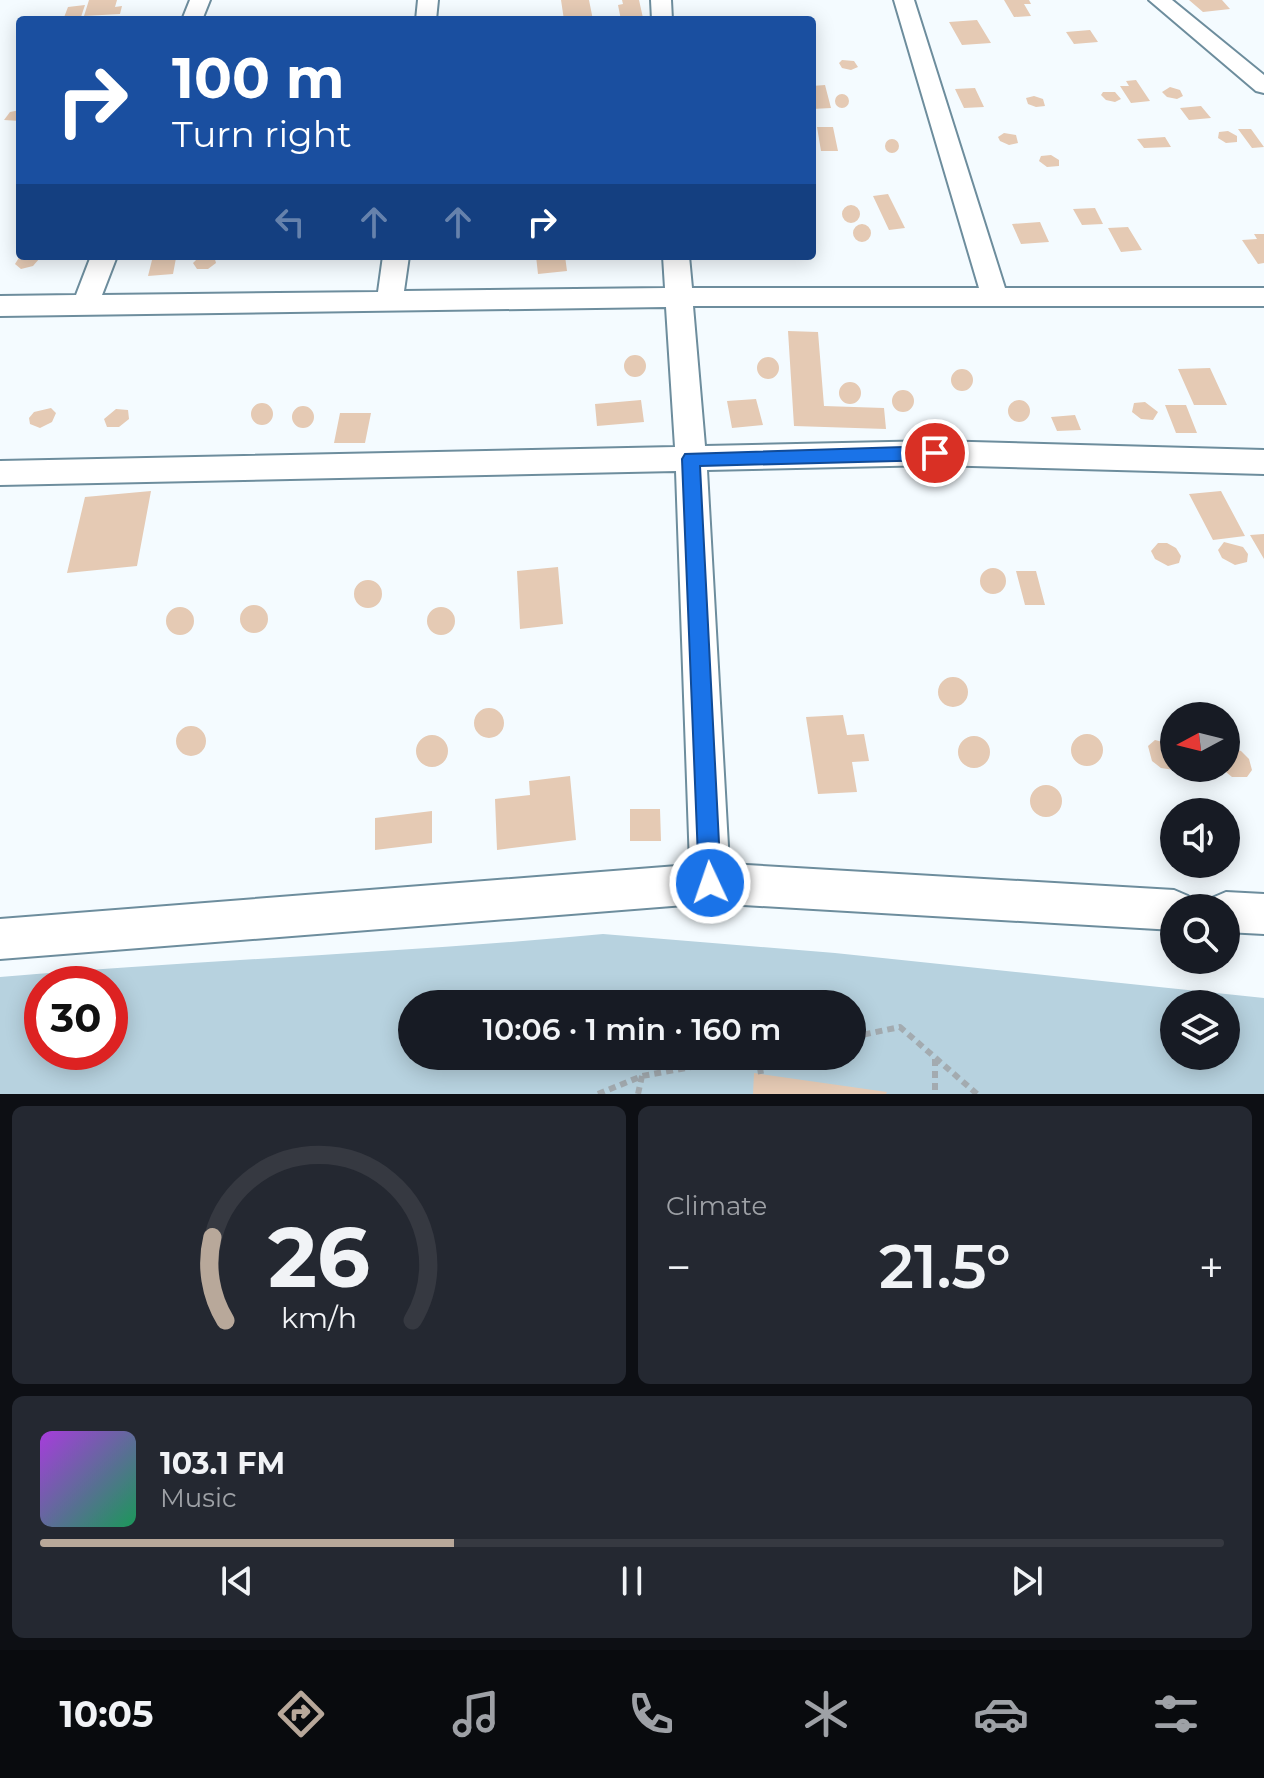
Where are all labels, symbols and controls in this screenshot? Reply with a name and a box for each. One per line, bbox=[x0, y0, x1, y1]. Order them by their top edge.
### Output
text: 100 m bbox=[172, 44, 345, 112]
icon: right bbox=[40, 48, 144, 152]
text: Turn right bbox=[172, 112, 352, 156]
icon: left bbox=[268, 200, 312, 244]
icon: ahead bbox=[352, 200, 396, 244]
icon: ahead bbox=[436, 200, 480, 244]
icon: right bbox=[520, 200, 564, 244]
pin bbox=[901, 419, 969, 487]
icon: arrive bbox=[913, 431, 957, 475]
north arrow bbox=[1160, 702, 1240, 782]
map controls bbox=[1160, 702, 1240, 1070]
button: sound bbox=[1160, 798, 1240, 878]
position arrow bbox=[668, 841, 752, 925]
button: search bbox=[1160, 894, 1240, 974]
speed limit sign: 30 bbox=[24, 966, 128, 1070]
button: layers bbox=[1160, 990, 1240, 1070]
text: 10:06 · 1 min · 160 m bbox=[483, 1011, 781, 1048]
text: Climate bbox=[666, 1190, 767, 1222]
text: 26 bbox=[268, 1206, 370, 1308]
text: 21.5° bbox=[879, 1230, 1011, 1303]
text: − bbox=[666, 1240, 691, 1294]
text: + bbox=[1199, 1240, 1224, 1294]
text: km/h bbox=[281, 1300, 357, 1335]
text: 103.1 FM bbox=[160, 1445, 285, 1482]
text: Music bbox=[160, 1482, 237, 1514]
icon: previous bbox=[215, 1559, 259, 1603]
icon: pause bbox=[610, 1559, 654, 1603]
icon: next bbox=[1005, 1559, 1049, 1603]
icon: directions bbox=[273, 1686, 329, 1742]
icon: music bbox=[448, 1686, 504, 1742]
icon: phone bbox=[623, 1686, 679, 1742]
icon: climate bbox=[798, 1686, 854, 1742]
icon: car bbox=[973, 1686, 1029, 1742]
icon: filters bbox=[1148, 1686, 1204, 1742]
text: 10:05 bbox=[60, 1692, 153, 1736]

